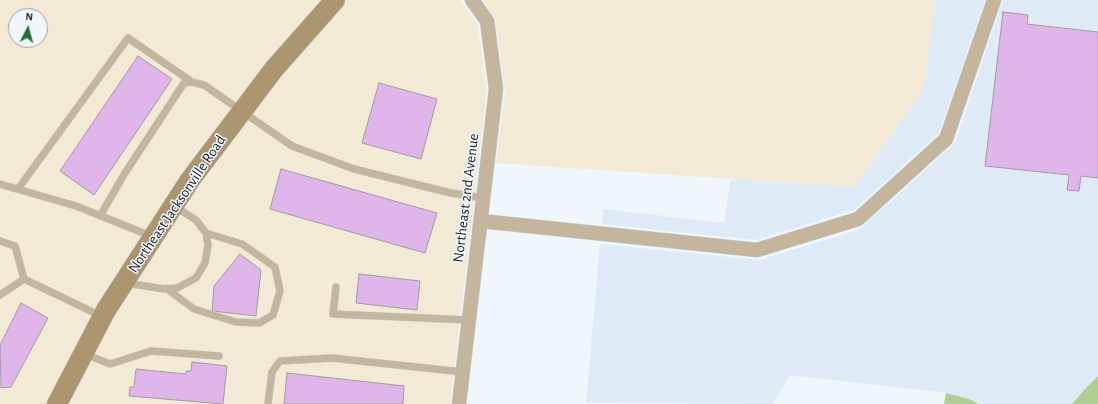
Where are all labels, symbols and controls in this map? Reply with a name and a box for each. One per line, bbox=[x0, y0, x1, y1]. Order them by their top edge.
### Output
north arrow bbox=[8, 8, 48, 48]
text: N bbox=[25, 11, 34, 22]
street label: Northeast Jacksonville Road bbox=[124, 132, 230, 276]
street label: Northeast 2nd Avenue bbox=[449, 132, 483, 264]

